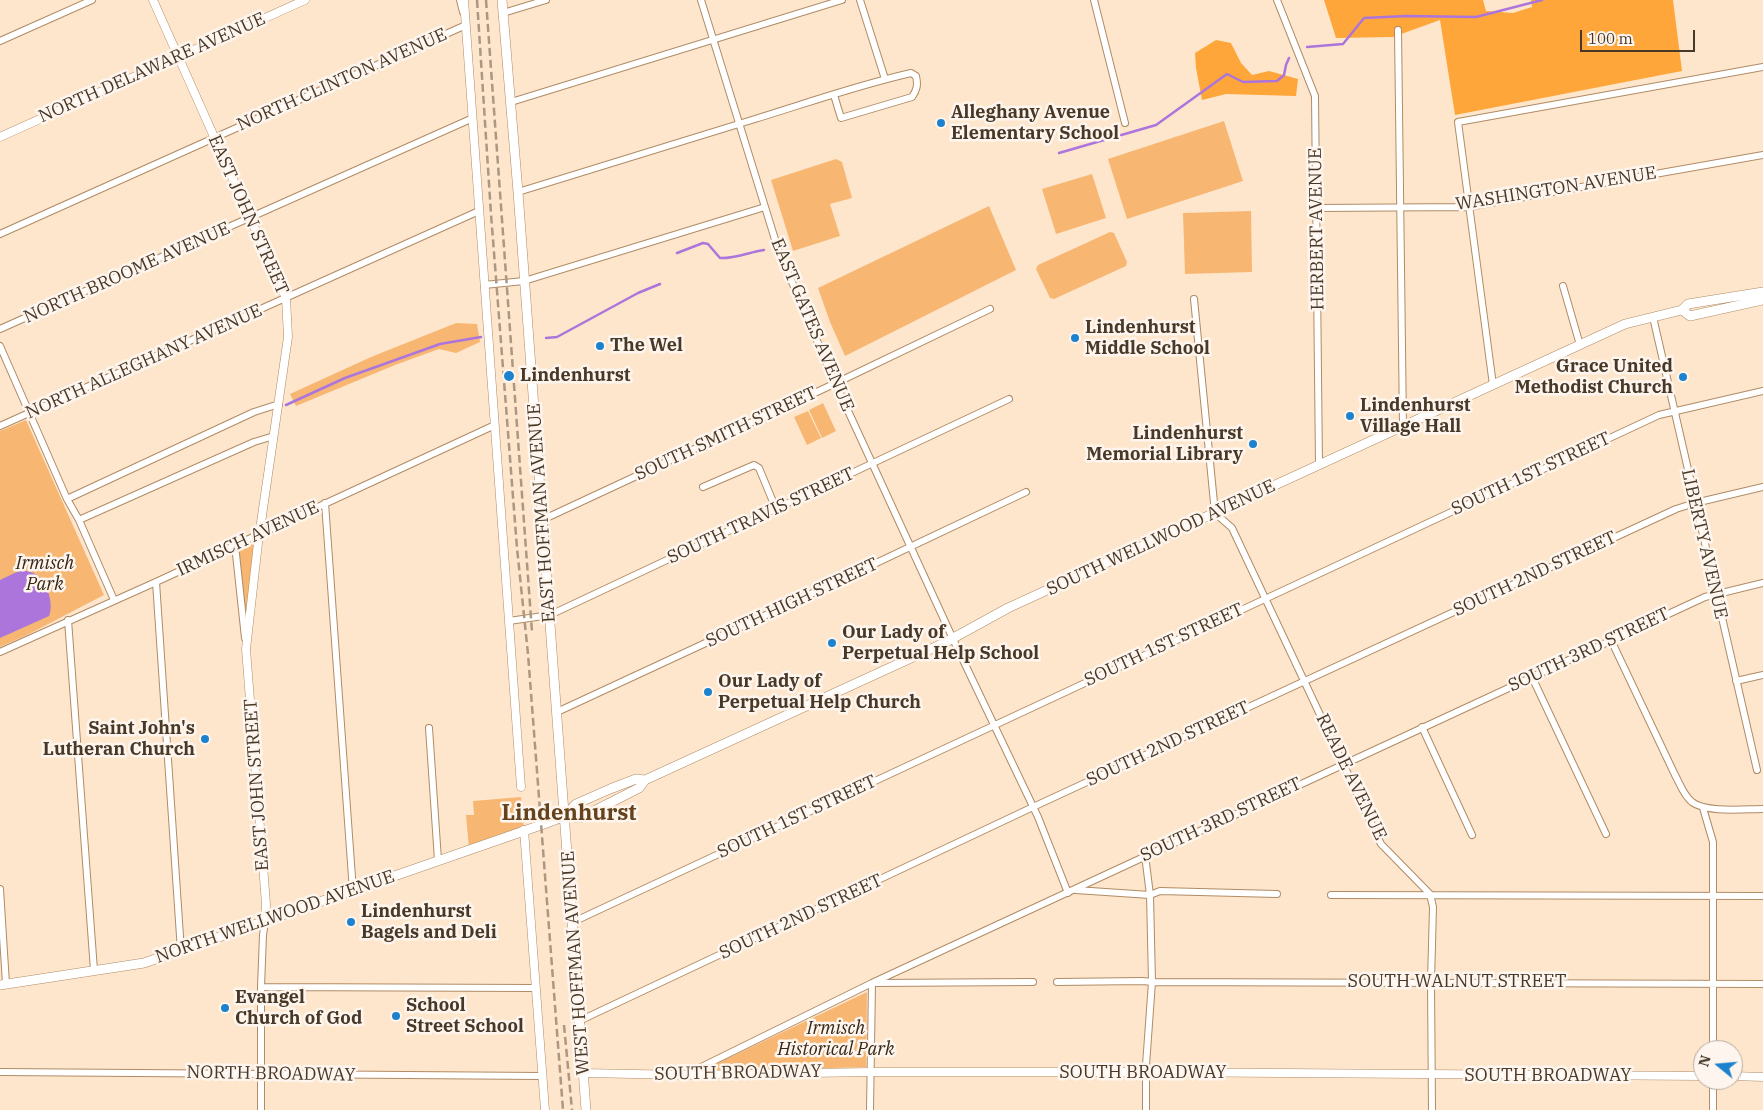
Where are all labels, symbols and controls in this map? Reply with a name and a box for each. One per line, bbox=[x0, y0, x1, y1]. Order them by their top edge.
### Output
street label: NORTH DELAWARE AVENUE bbox=[35, 8, 269, 128]
scale bar bbox=[1583, 20, 1698, 52]
street label: NORTH CLINTON AVENUE bbox=[234, 24, 450, 136]
text: 100 m bbox=[1588, 29, 1633, 48]
place label: Alleghany Avenue Elementary School bbox=[951, 102, 1119, 144]
marker: Alleghany Avenue Elementary School bbox=[935, 117, 947, 129]
street label: EAST JOHN STREET bbox=[203, 132, 293, 298]
street label: HERBERT AVENUE bbox=[1305, 147, 1329, 311]
street label: WASHINGTON AVENUE bbox=[1454, 162, 1658, 216]
street label: NORTH BROOME AVENUE bbox=[20, 218, 234, 328]
street label: EAST GATES AVENUE bbox=[766, 235, 858, 415]
street label: NORTH ALLEGHANY AVENUE bbox=[22, 300, 266, 424]
place label: Lindenhurst Middle School bbox=[1085, 317, 1210, 359]
marker: Lindenhurst Middle School bbox=[1069, 332, 1081, 344]
place label: The Wel bbox=[610, 335, 683, 357]
marker: The Wel bbox=[594, 340, 606, 352]
place label: Grace United Methodist Church bbox=[1515, 356, 1673, 398]
place label: Lindenhurst bbox=[520, 365, 631, 387]
marker: Lindenhurst bbox=[502, 369, 516, 383]
marker: Grace United Methodist Church bbox=[1677, 371, 1689, 383]
street label: SOUTH SMITH STREET bbox=[632, 382, 820, 486]
place label: Lindenhurst Village Hall bbox=[1360, 395, 1471, 438]
street label: EAST HOFFMAN AVENUE bbox=[524, 403, 560, 623]
marker: Lindenhurst Village Hall bbox=[1344, 410, 1356, 422]
place label: Lindenhurst Memorial Library bbox=[1086, 423, 1243, 466]
street label: SOUTH 1ST STREET bbox=[1448, 428, 1614, 520]
marker: Lindenhurst Memorial Library bbox=[1247, 438, 1259, 450]
street label: SOUTH TRAVIS STREET bbox=[664, 463, 858, 569]
street label: LIBERTY AVENUE bbox=[1676, 467, 1732, 621]
street label: SOUTH WELLWOOD AVENUE bbox=[1043, 475, 1279, 601]
street label: IRMISCH AVENUE bbox=[173, 497, 323, 581]
street label: SOUTH 2ND STREET bbox=[1450, 527, 1620, 621]
park label: Irmisch Park bbox=[16, 553, 74, 596]
street label: SOUTH HIGH STREET bbox=[702, 554, 882, 652]
street label: SOUTH 1ST STREET bbox=[1081, 599, 1247, 691]
street label: SOUTH 3RD STREET bbox=[1505, 603, 1673, 697]
place label: Our Lady of Perpetual Help School bbox=[842, 622, 1039, 664]
marker: Our Lady of Perpetual Help School bbox=[826, 637, 838, 649]
place label: Our Lady of Perpetual Help Church bbox=[718, 671, 921, 714]
marker: Our Lady of Perpetual Help Church bbox=[702, 686, 714, 698]
street label: SOUTH 2ND STREET bbox=[1083, 697, 1253, 791]
street label: EAST JOHN STREET bbox=[240, 698, 274, 872]
street label: READE AVENUE bbox=[1311, 710, 1391, 844]
place label: Saint John's Lutheran Church bbox=[43, 718, 195, 761]
marker: Saint John's Lutheran Church bbox=[199, 733, 211, 745]
street label: SOUTH 1ST STREET bbox=[714, 771, 880, 863]
street label: SOUTH 3RD STREET bbox=[1137, 773, 1305, 867]
district label: Lindenhurst bbox=[501, 801, 637, 827]
street label: WEST HOFFMAN AVENUE bbox=[557, 850, 595, 1076]
street label: NORTH WELLWOOD AVENUE bbox=[152, 866, 398, 968]
street label: SOUTH 2ND STREET bbox=[716, 870, 886, 964]
place label: Lindenhurst Bagels and Deli bbox=[361, 901, 497, 944]
marker: Lindenhurst Bagels and Deli bbox=[345, 916, 357, 928]
street label: SOUTH WALNUT STREET bbox=[1348, 971, 1566, 993]
place label: Evangel Church of God bbox=[235, 987, 362, 1030]
place label: School Street School bbox=[406, 995, 524, 1038]
marker: Evangel Church of God bbox=[219, 1002, 231, 1014]
marker: School Street School bbox=[390, 1010, 402, 1022]
park label: Irmisch Historical Park bbox=[777, 1018, 895, 1060]
north arrow bbox=[1693, 1040, 1743, 1090]
text: N bbox=[1694, 1053, 1715, 1069]
street label: SOUTH BROADWAY bbox=[654, 1061, 822, 1085]
street label: NORTH BROADWAY bbox=[186, 1062, 356, 1086]
street label: SOUTH BROADWAY bbox=[1059, 1062, 1227, 1084]
street label: SOUTH BROADWAY bbox=[1464, 1065, 1632, 1087]

